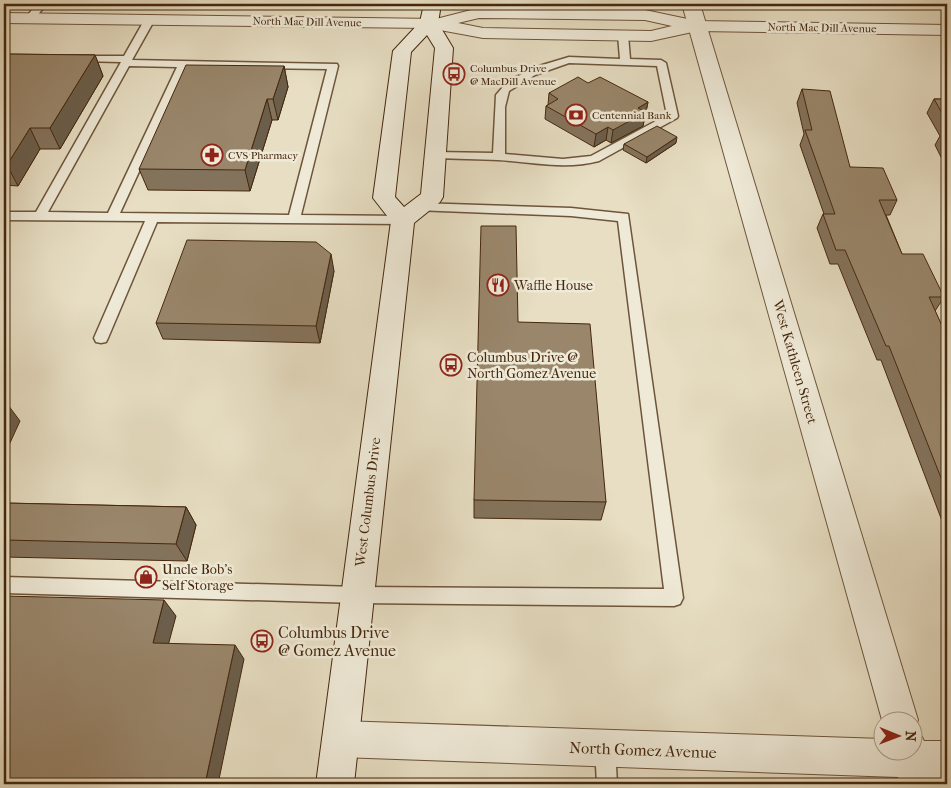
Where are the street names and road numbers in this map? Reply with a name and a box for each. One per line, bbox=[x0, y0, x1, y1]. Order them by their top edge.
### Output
street label: North Mac Dill Avenue bbox=[252, 15, 362, 29]
street label: North Mac Dill Avenue bbox=[767, 21, 877, 35]
street label: West Kathleen Street bbox=[769, 297, 821, 426]
street label: West Columbus Drive bbox=[352, 436, 384, 569]
street label: North Gomez Avenue bbox=[569, 738, 717, 762]

